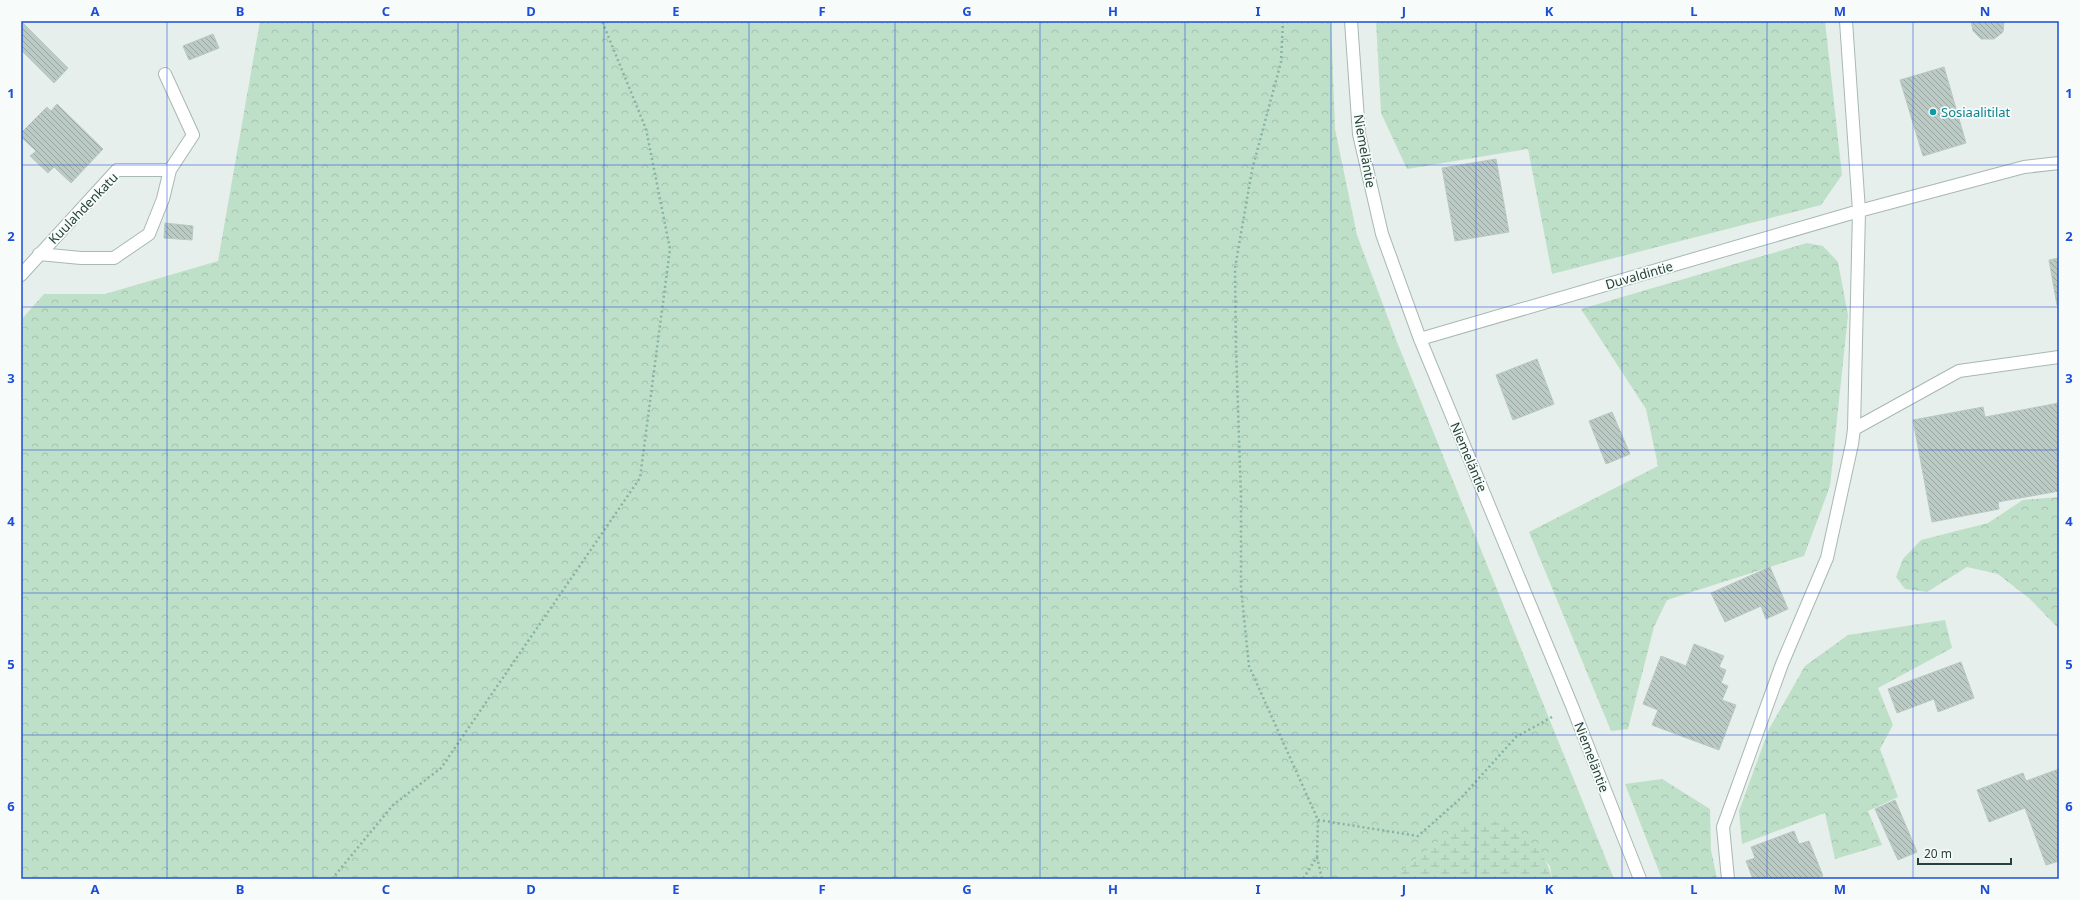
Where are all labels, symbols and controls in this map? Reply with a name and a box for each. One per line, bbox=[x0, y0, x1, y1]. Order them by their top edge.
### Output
text: A bbox=[91, 2, 100, 20]
text: B bbox=[236, 2, 244, 20]
text: C bbox=[382, 2, 390, 20]
text: D bbox=[526, 2, 536, 20]
text: E bbox=[672, 2, 680, 20]
text: F bbox=[818, 2, 826, 20]
text: G bbox=[962, 2, 972, 20]
text: H bbox=[1108, 2, 1118, 20]
text: I bbox=[1255, 2, 1261, 20]
text: J bbox=[1401, 2, 1406, 20]
text: K bbox=[1545, 2, 1554, 20]
text: L bbox=[1690, 2, 1698, 20]
text: M bbox=[1834, 2, 1846, 20]
text: N bbox=[1980, 2, 1990, 20]
text: 1 bbox=[7, 84, 15, 102]
text: 1 bbox=[2065, 84, 2073, 102]
place label: Sosiaalitilat bbox=[1941, 103, 2011, 121]
marker: Sosiaalitilat bbox=[1928, 107, 1938, 117]
street label: Niemeläntie bbox=[1350, 113, 1380, 189]
street label: Kuulahdenkatu bbox=[44, 168, 122, 248]
text: 2 bbox=[7, 227, 15, 245]
text: 2 bbox=[2065, 227, 2073, 245]
street label: Duvaldintie bbox=[1603, 257, 1675, 293]
text: 3 bbox=[7, 369, 15, 387]
text: 3 bbox=[2065, 369, 2073, 387]
street label: Niemeläntie bbox=[1446, 419, 1492, 495]
text: 4 bbox=[7, 512, 15, 530]
text: 4 bbox=[2065, 512, 2073, 530]
text: 5 bbox=[7, 655, 15, 673]
text: 5 bbox=[2065, 655, 2073, 673]
street label: Niemeläntie bbox=[1570, 719, 1614, 795]
text: 6 bbox=[7, 797, 15, 815]
text: 6 bbox=[2065, 797, 2073, 815]
scale bar bbox=[1918, 840, 2011, 866]
text: 20 m bbox=[1924, 845, 1952, 862]
text: A bbox=[91, 880, 100, 898]
text: B bbox=[236, 880, 244, 898]
text: C bbox=[382, 880, 390, 898]
text: D bbox=[526, 880, 536, 898]
text: E bbox=[672, 880, 680, 898]
text: F bbox=[818, 880, 826, 898]
text: G bbox=[962, 880, 972, 898]
text: H bbox=[1108, 880, 1118, 898]
text: I bbox=[1255, 880, 1261, 898]
text: J bbox=[1401, 880, 1406, 898]
text: K bbox=[1545, 880, 1554, 898]
text: L bbox=[1690, 880, 1698, 898]
text: M bbox=[1834, 880, 1846, 898]
text: N bbox=[1980, 880, 1990, 898]

